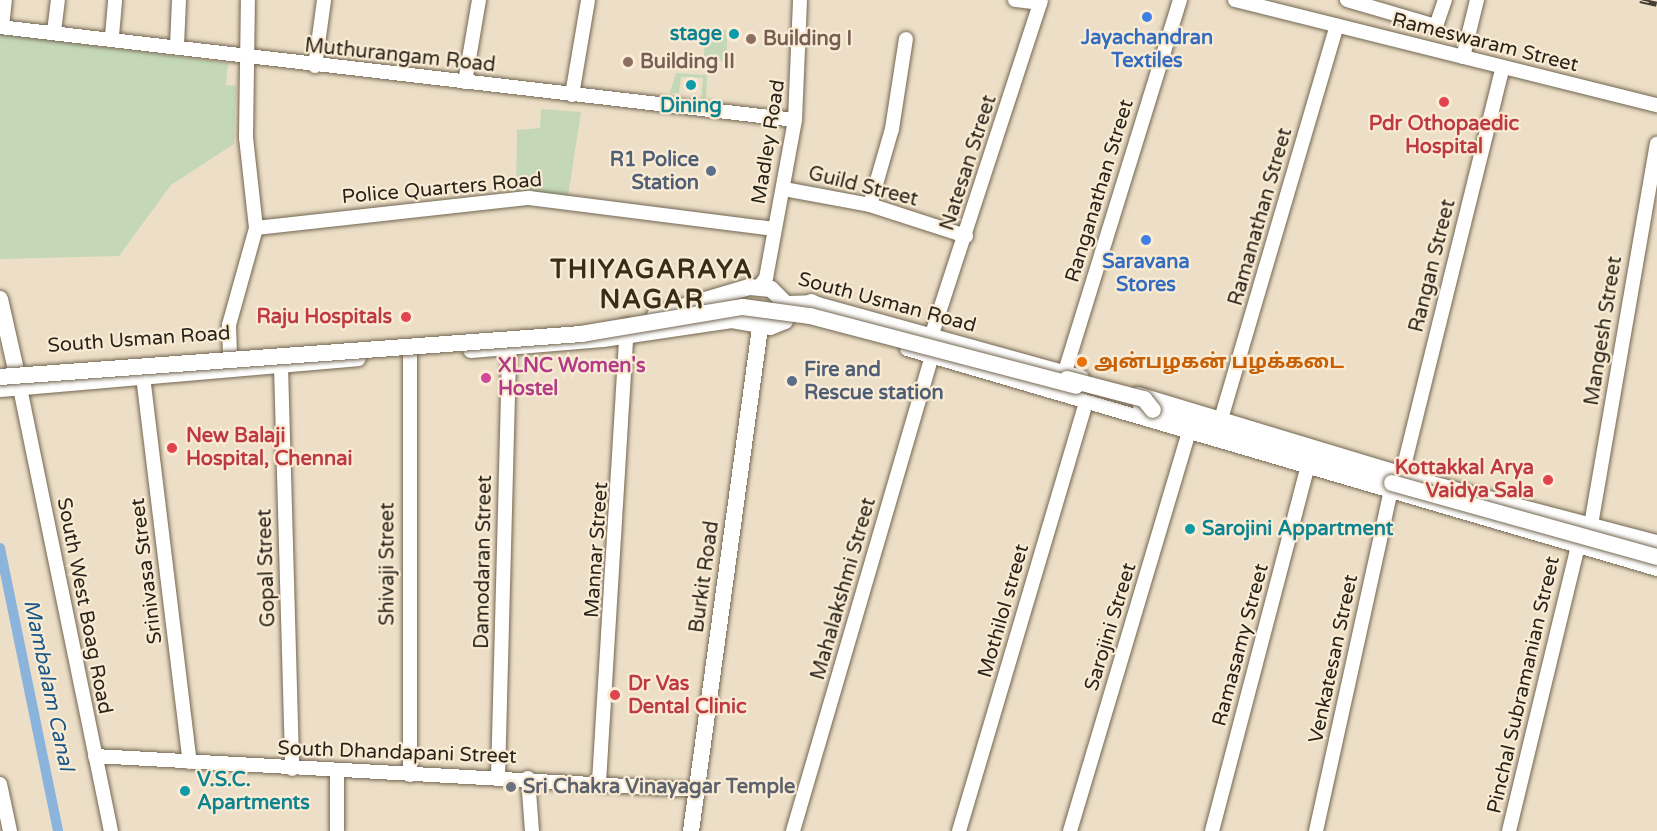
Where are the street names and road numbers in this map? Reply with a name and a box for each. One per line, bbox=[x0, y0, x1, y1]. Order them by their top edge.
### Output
street label: Rameswaram Street bbox=[1389, 8, 1581, 78]
street label: Muthurangam Road bbox=[303, 34, 497, 78]
street label: Madley Road bbox=[747, 78, 791, 206]
street label: Natesan Street bbox=[936, 92, 1002, 234]
street label: Ranganathan Street bbox=[1061, 96, 1139, 286]
street label: Ramanathan Street bbox=[1224, 125, 1298, 309]
street label: Guild Street bbox=[806, 162, 920, 212]
street label: Police Quarters Road bbox=[341, 168, 543, 210]
street label: Rangan Street bbox=[1405, 197, 1461, 335]
street label: Mangesh Street bbox=[1580, 255, 1628, 407]
street label: South Usman Road bbox=[795, 268, 979, 338]
street label: South Usman Road bbox=[47, 322, 231, 358]
street label: Damodaran Street bbox=[470, 475, 498, 649]
street label: Mannar Street bbox=[580, 481, 614, 619]
street label: Mahalakshmi Street bbox=[806, 495, 882, 683]
street label: South West Boag Road bbox=[51, 496, 117, 716]
street label: Srinivasa Street bbox=[126, 497, 168, 645]
street label: Shivaji Street bbox=[376, 502, 400, 626]
street label: Gopal Street bbox=[253, 508, 281, 628]
street label: Burkit Road bbox=[685, 520, 725, 634]
street label: Mothilol street bbox=[973, 541, 1035, 681]
street label: Pinchal Subramanian Street bbox=[1483, 554, 1565, 816]
street label: Sarojini Street bbox=[1080, 560, 1142, 694]
street label: Ramasamy Street bbox=[1208, 561, 1274, 729]
street label: Venkatesan Street bbox=[1304, 572, 1364, 746]
street label: South Dhandapani Street bbox=[277, 737, 517, 769]

